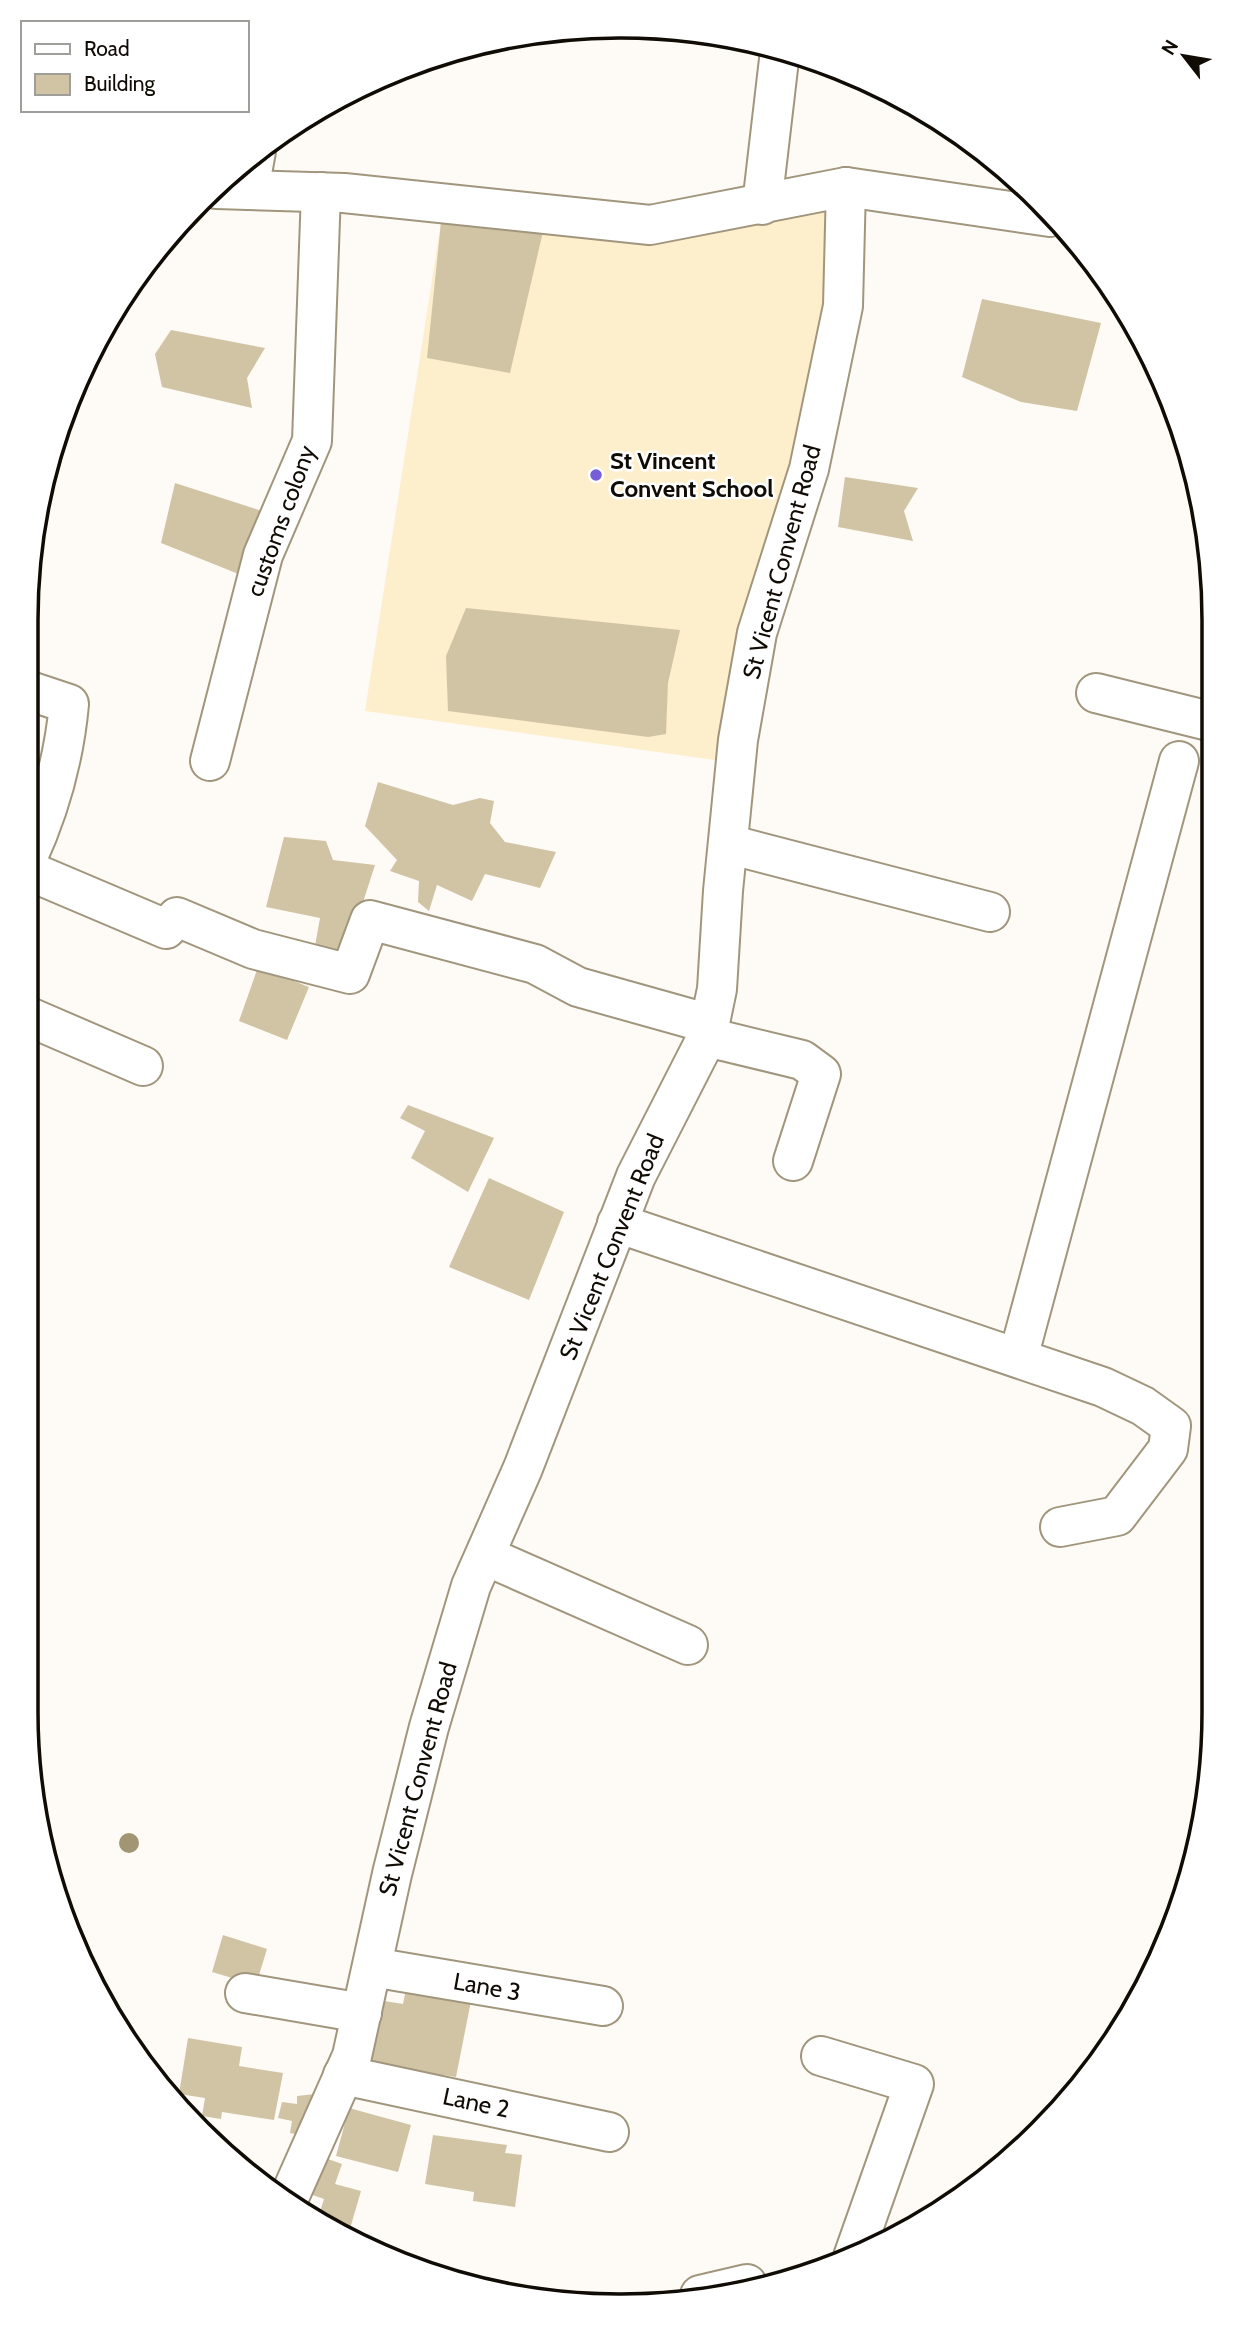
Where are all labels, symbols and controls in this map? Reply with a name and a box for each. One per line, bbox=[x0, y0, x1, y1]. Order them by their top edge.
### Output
legend bbox=[21, 21, 248, 112]
north arrow bbox=[1149, 21, 1219, 91]
text: Road bbox=[84, 36, 130, 61]
text: N bbox=[1157, 36, 1183, 59]
text: Building bbox=[84, 71, 156, 96]
street label: customs colony bbox=[240, 441, 321, 600]
street label: St Vicent Convent Road bbox=[736, 442, 827, 682]
place label: St Vincent Convent School bbox=[610, 446, 774, 503]
marker: St Vincent Convent School bbox=[588, 467, 604, 483]
street label: St Vicent Convent Road bbox=[553, 1130, 670, 1364]
street label: St Vicent Convent Road bbox=[372, 1659, 463, 1899]
street label: Lane 3 bbox=[451, 1966, 523, 2007]
street label: Lane 2 bbox=[440, 2081, 512, 2124]

